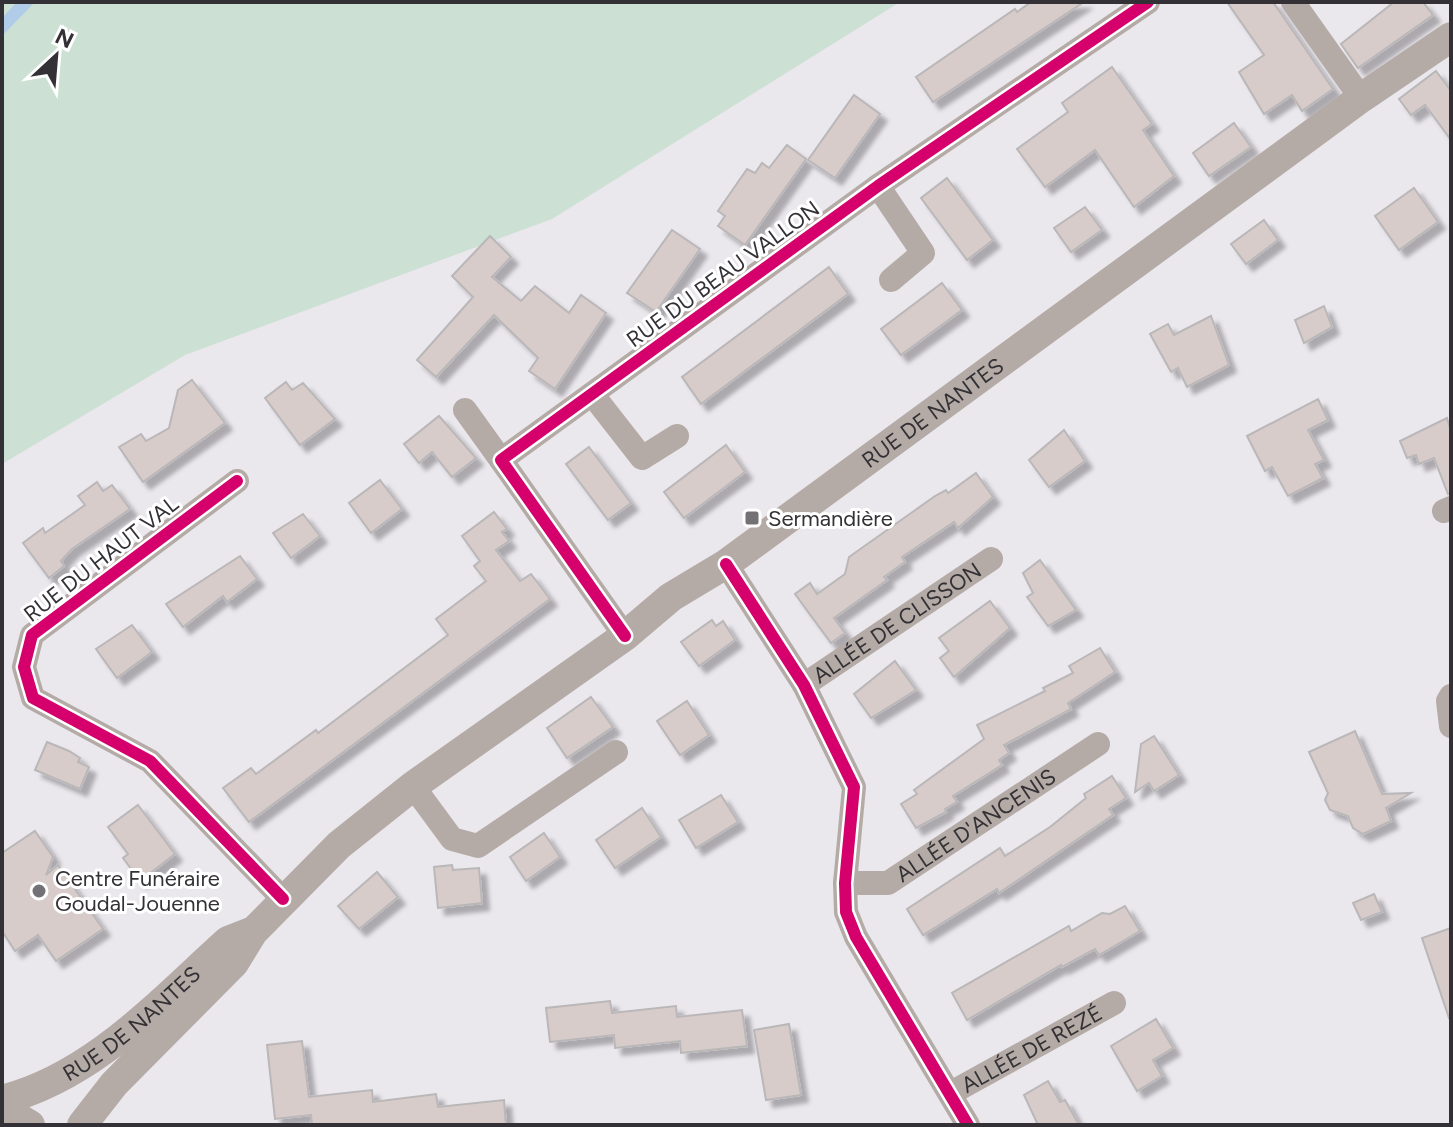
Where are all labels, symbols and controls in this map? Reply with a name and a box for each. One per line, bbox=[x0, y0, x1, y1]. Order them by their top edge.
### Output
north arrow bbox=[16, 16, 96, 96]
text: N bbox=[51, 23, 78, 54]
street label: RUE DU BEAU VALLON bbox=[621, 195, 825, 353]
street label: RUE DE NANTES bbox=[856, 352, 1009, 473]
street label: RUE DU HAUT VAL bbox=[18, 490, 184, 628]
place label: Sermandière bbox=[768, 505, 893, 532]
marker: Sermandière bbox=[743, 509, 761, 527]
street label: ALLÉE DE CLISSON bbox=[808, 556, 986, 689]
street label: ALLÉE D'ANCENIS bbox=[890, 762, 1061, 888]
place label: Centre Funéraire Goudal-Jouenne bbox=[55, 865, 220, 917]
marker: Centre Funéraire Goudal-Jouenne bbox=[30, 882, 48, 900]
street label: RUE DE NANTES bbox=[58, 960, 206, 1087]
street label: ALLÉE DE REZÉ bbox=[956, 999, 1107, 1098]

